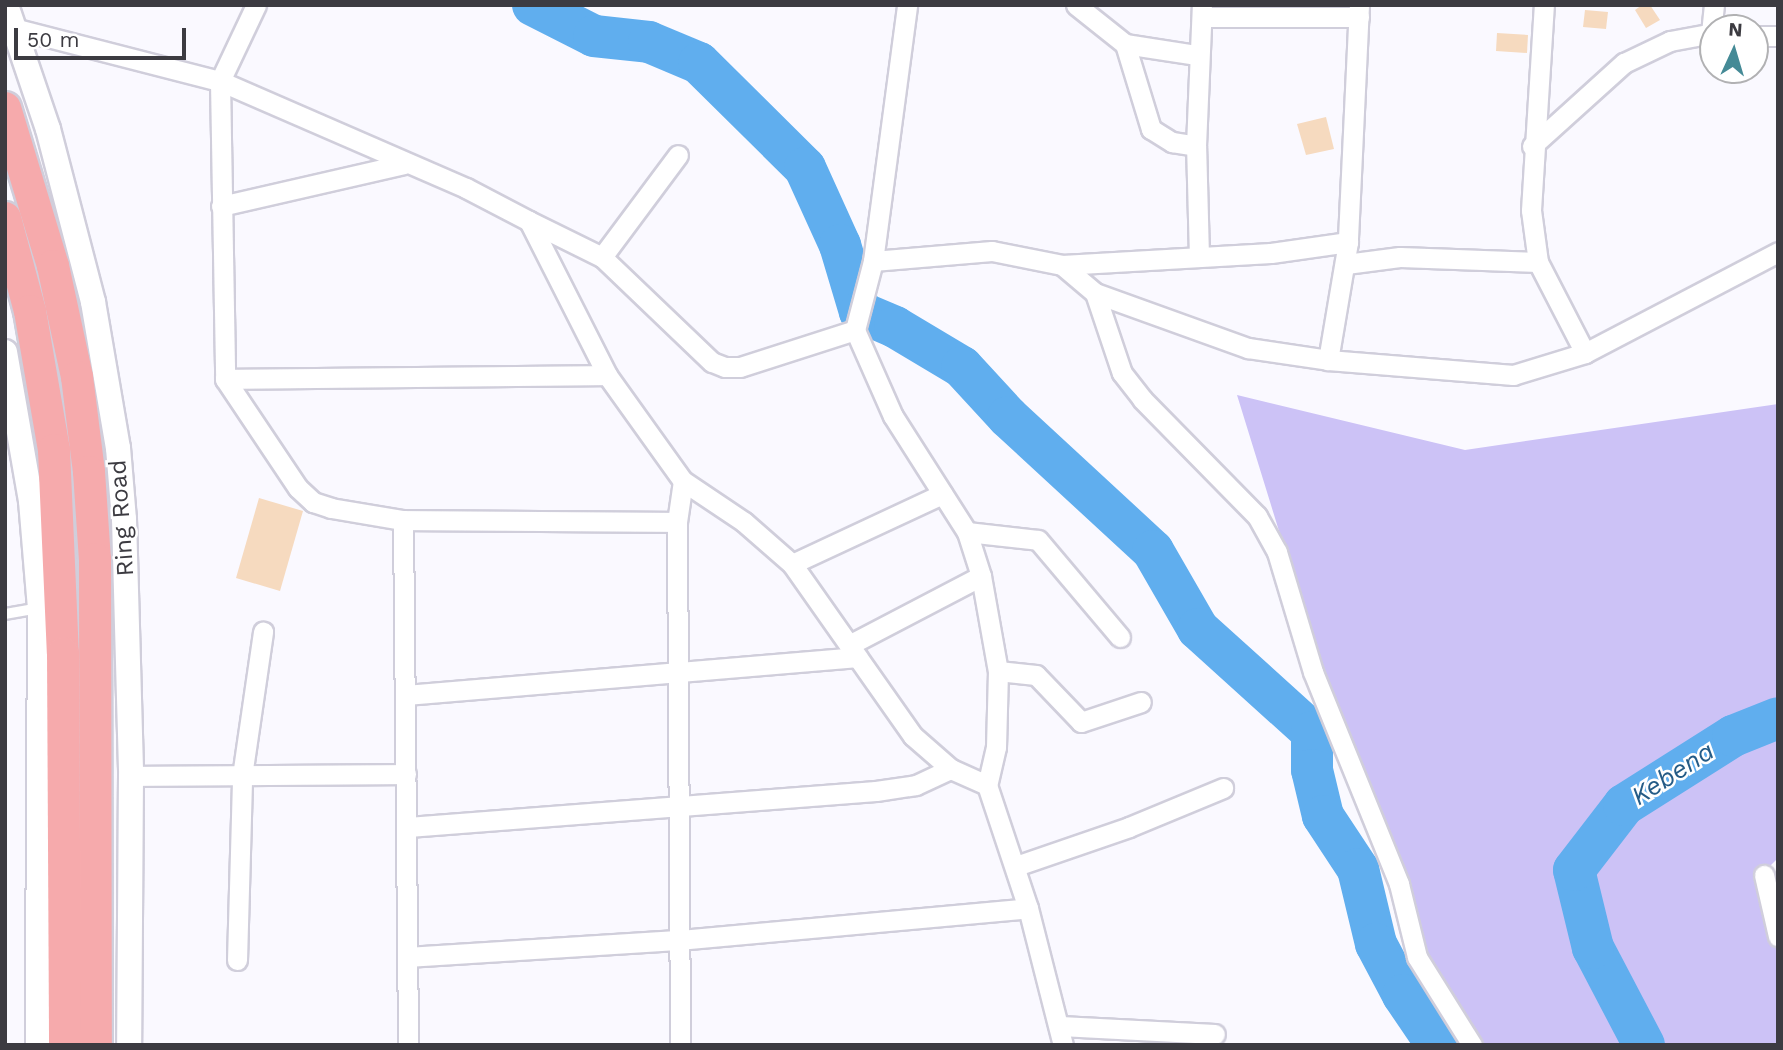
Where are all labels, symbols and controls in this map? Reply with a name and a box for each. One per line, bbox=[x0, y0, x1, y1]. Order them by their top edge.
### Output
scale bar bbox=[18, 14, 189, 58]
north arrow bbox=[1699, 14, 1769, 84]
text: N bbox=[1728, 18, 1743, 42]
text: 50 m bbox=[27, 27, 79, 52]
street label: Ring Road bbox=[104, 459, 140, 577]
water label: Kebena bbox=[1626, 736, 1720, 812]

